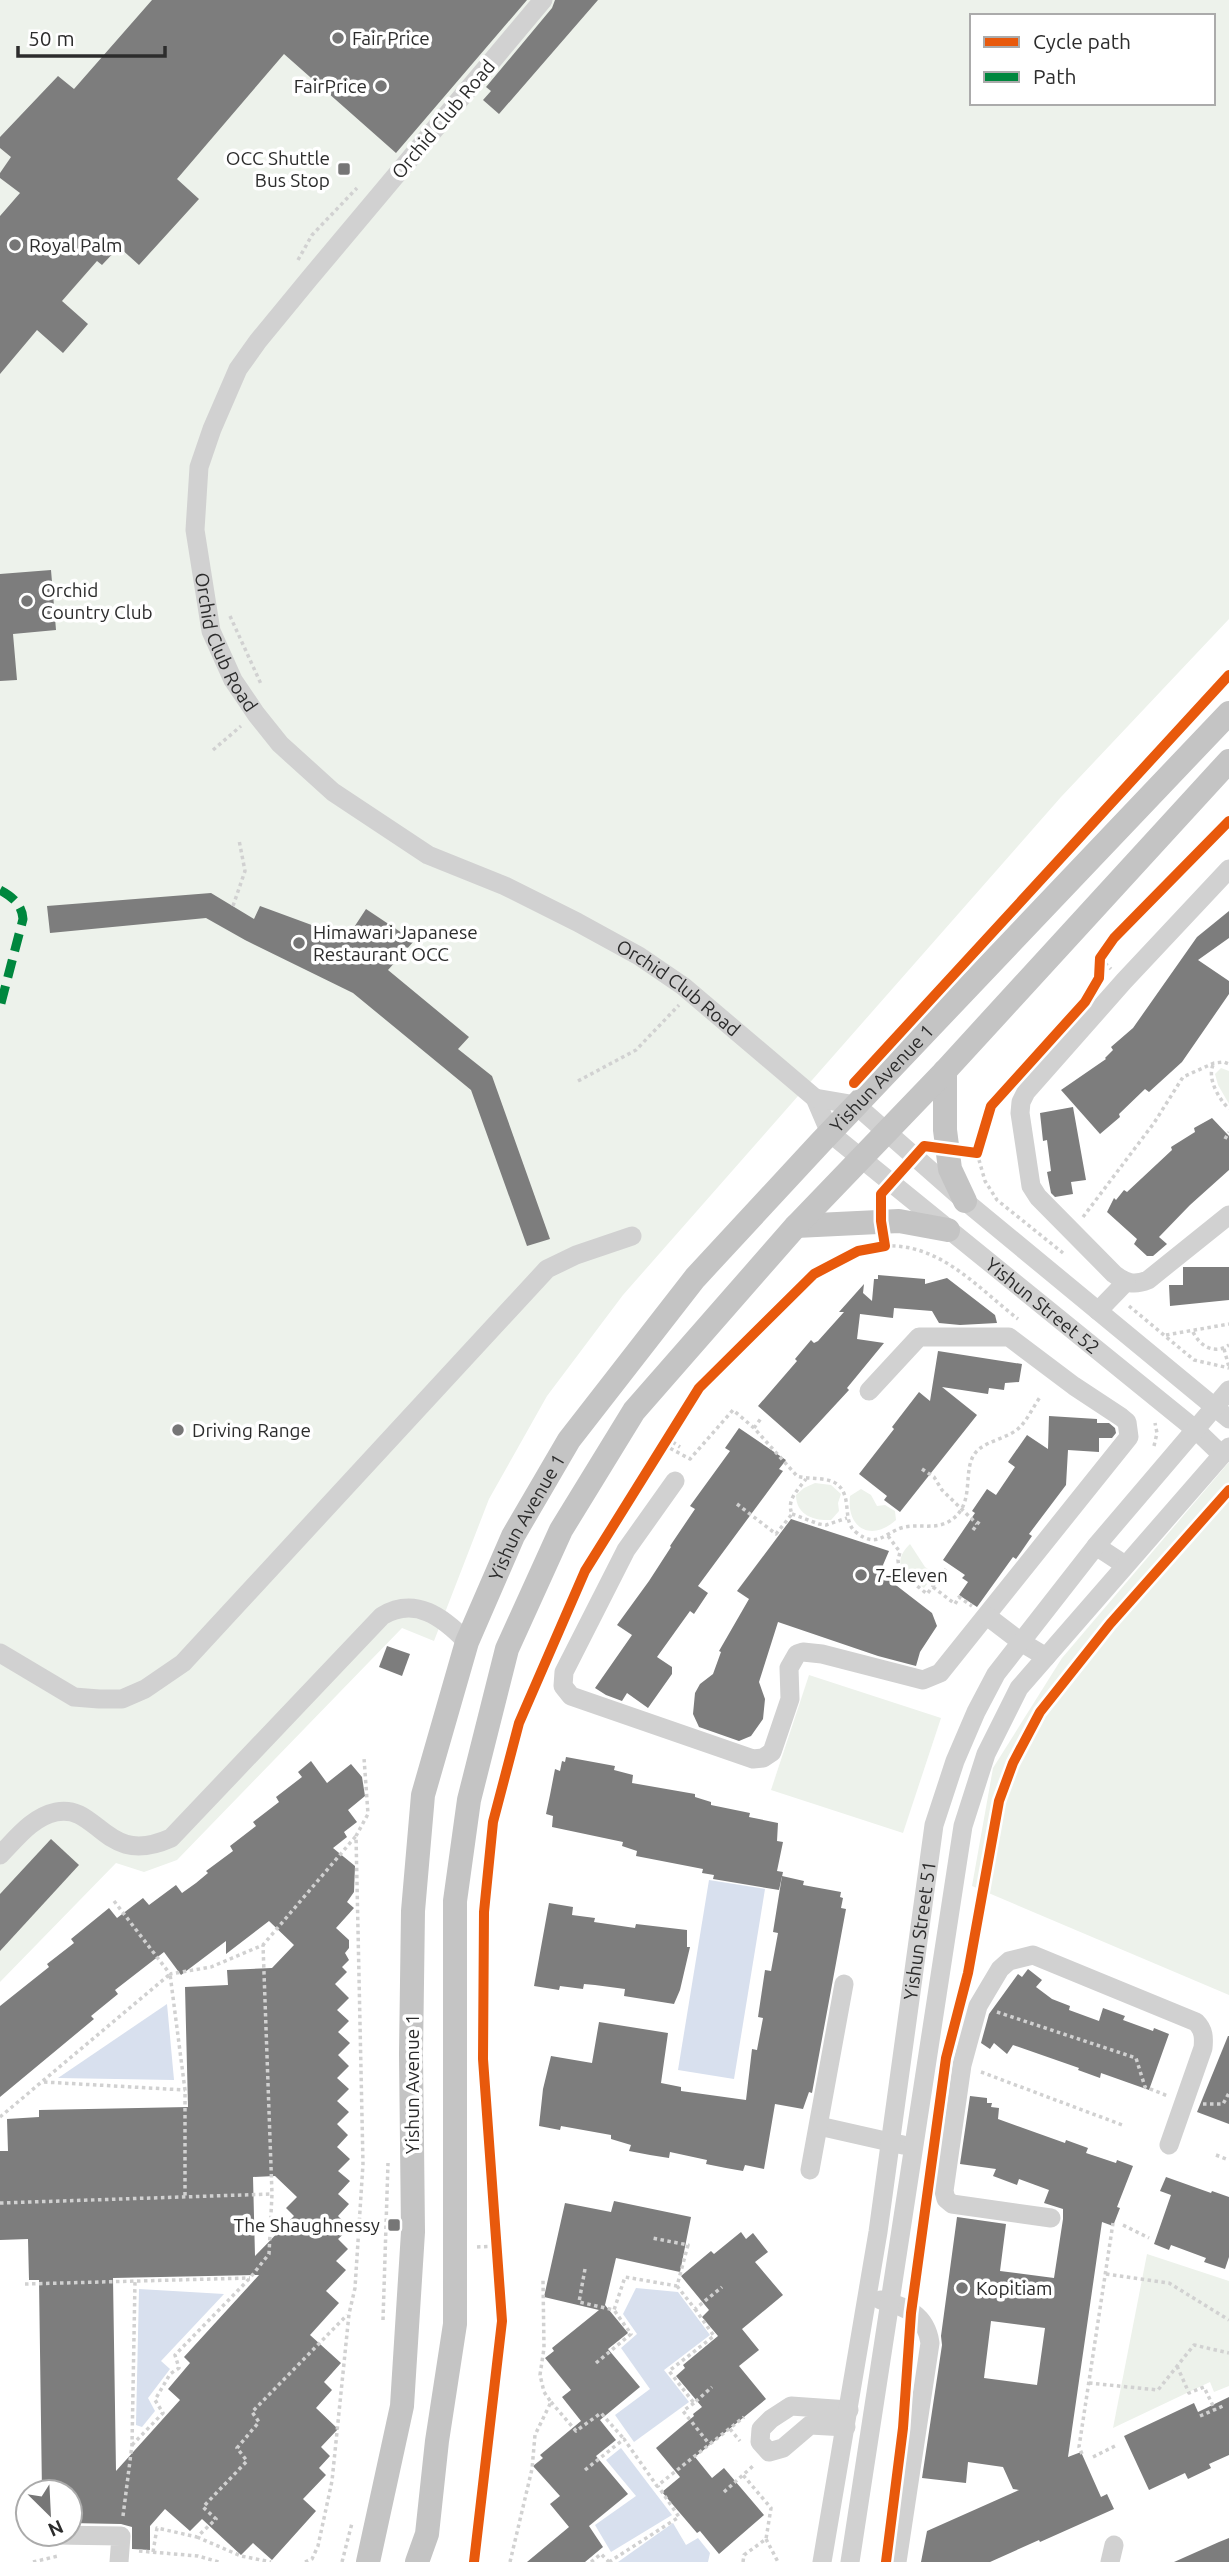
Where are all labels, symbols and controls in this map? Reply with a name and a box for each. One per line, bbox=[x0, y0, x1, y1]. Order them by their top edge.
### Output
scale bar bbox=[18, 14, 164, 58]
legend bbox=[970, 14, 1215, 105]
text: 50 m bbox=[28, 26, 75, 50]
place label: Fair Price bbox=[352, 27, 430, 49]
text: Cycle path bbox=[1033, 29, 1131, 53]
marker: Fair Price bbox=[330, 30, 346, 46]
street label: Orchid Club Road bbox=[387, 55, 499, 183]
text: Path bbox=[1033, 64, 1076, 88]
place label: FairPrice bbox=[294, 75, 367, 97]
marker: FairPrice bbox=[373, 78, 389, 94]
place label: OCC Shuttle Bus Stop bbox=[226, 147, 330, 191]
marker: OCC Shuttle Bus Stop bbox=[336, 161, 352, 177]
place label: Royal Palm bbox=[29, 234, 122, 256]
marker: Royal Palm bbox=[7, 237, 23, 253]
street label: Orchid Club Road bbox=[191, 571, 262, 716]
place label: Orchid Country Club bbox=[41, 579, 153, 623]
marker: Orchid Country Club bbox=[19, 593, 35, 609]
place label: Himawari Japanese Restaurant OCC bbox=[313, 921, 478, 965]
marker: Himawari Japanese Restaurant OCC bbox=[291, 935, 307, 951]
street label: Orchid Club Road bbox=[613, 935, 745, 1041]
street label: Yishun Avenue 1 bbox=[825, 1020, 938, 1137]
street label: Yishun Street 52 bbox=[981, 1253, 1104, 1358]
place label: Driving Range bbox=[192, 1419, 311, 1441]
marker: Driving Range bbox=[170, 1422, 186, 1438]
street label: Yishun Avenue 1 bbox=[484, 1450, 569, 1584]
place label: 7-Eleven bbox=[875, 1564, 948, 1586]
marker: 7-Eleven bbox=[853, 1567, 869, 1583]
street label: Yishun Street 51 bbox=[899, 1859, 940, 2002]
street label: Yishun Avenue 1 bbox=[401, 2014, 423, 2154]
place label: The Shaughnessy bbox=[234, 2214, 380, 2236]
marker: The Shaughnessy bbox=[386, 2217, 402, 2233]
place label: Kopitiam bbox=[976, 2277, 1052, 2299]
marker: Kopitiam bbox=[954, 2280, 970, 2296]
north arrow bbox=[14, 2478, 84, 2548]
text: N bbox=[45, 2516, 67, 2541]

